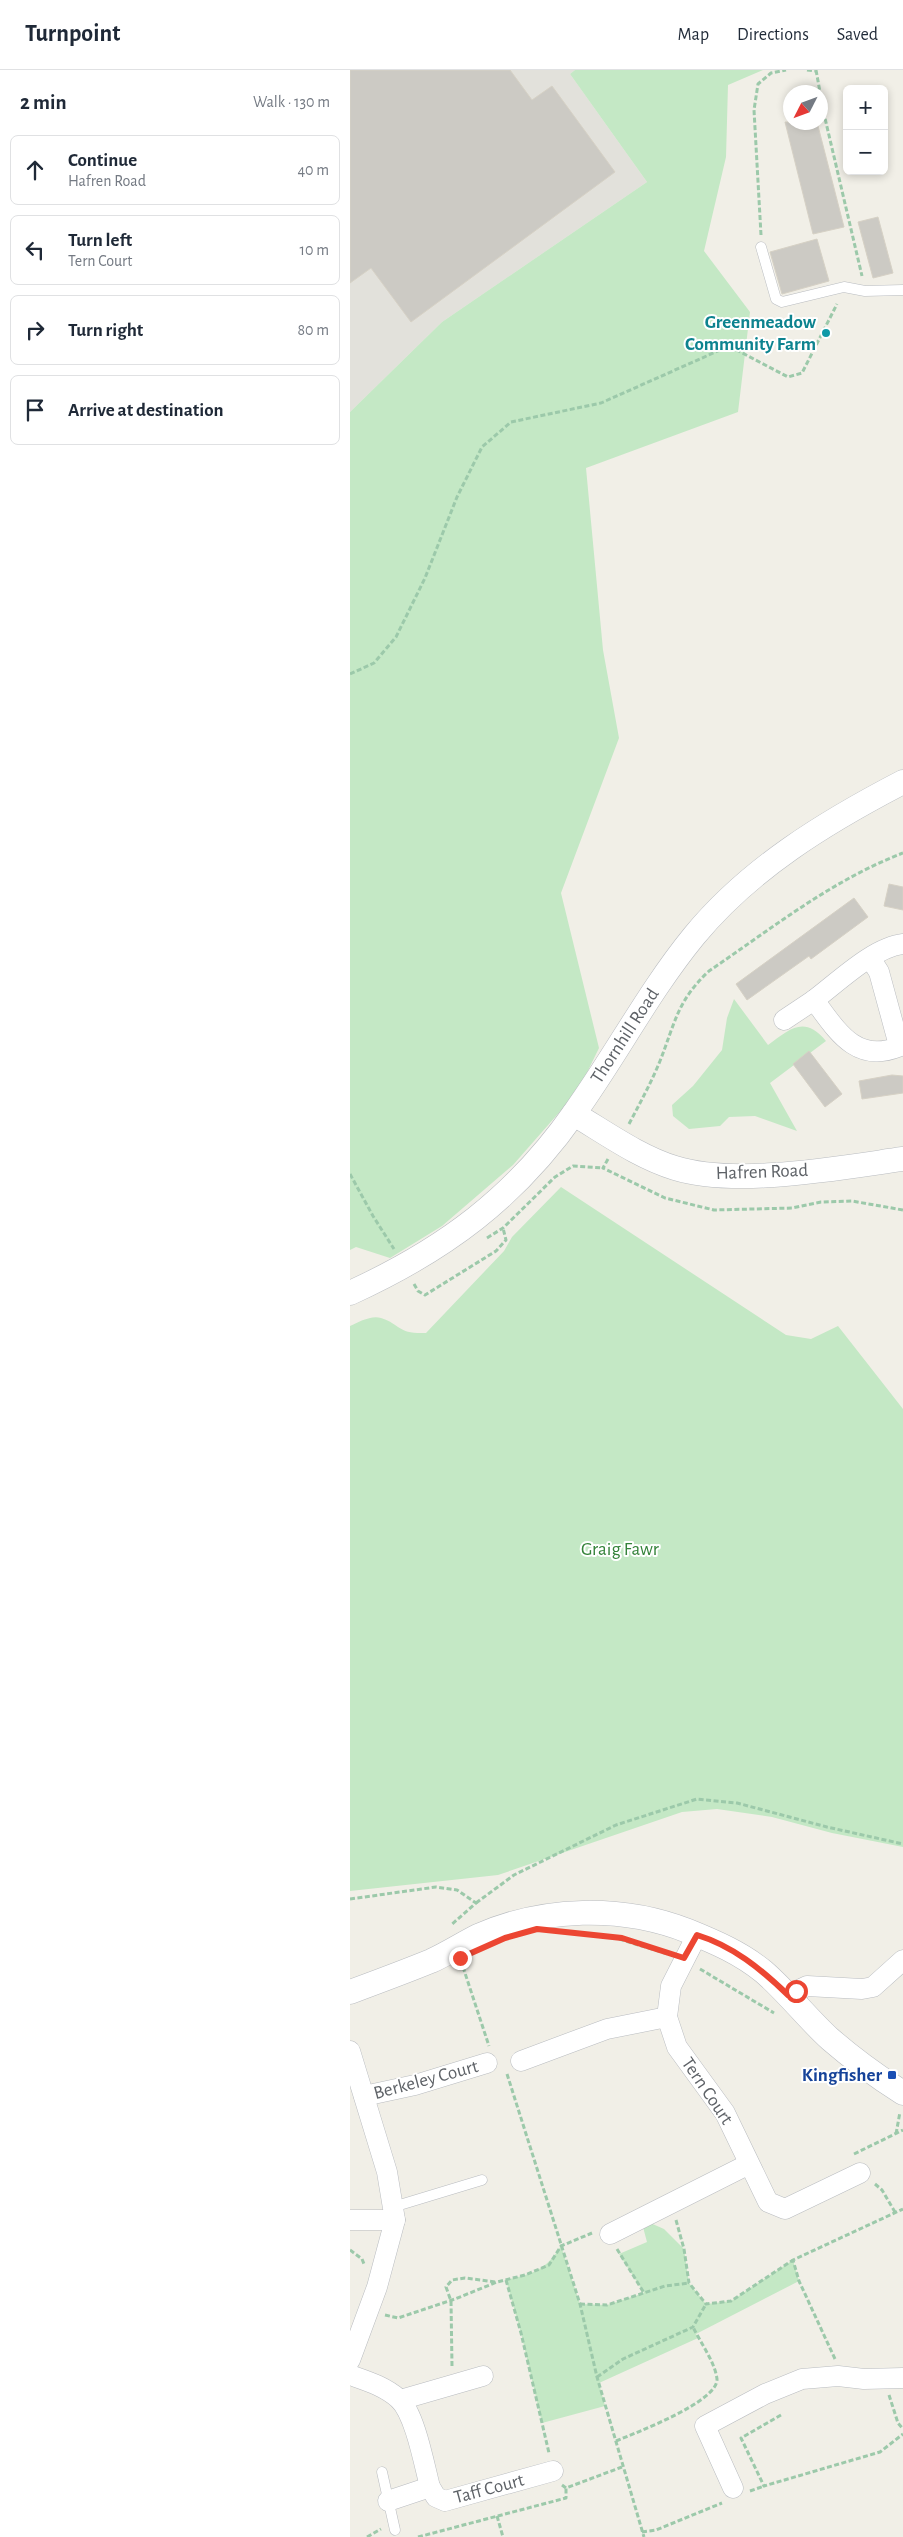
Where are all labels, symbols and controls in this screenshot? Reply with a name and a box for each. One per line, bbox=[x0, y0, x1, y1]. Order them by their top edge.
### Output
text: Turnpoint bbox=[25, 22, 120, 46]
text: Map bbox=[678, 26, 709, 44]
text: Directions bbox=[737, 26, 809, 44]
text: Saved bbox=[837, 26, 878, 44]
north arrow bbox=[783, 85, 828, 130]
map controls bbox=[843, 85, 888, 175]
button: + bbox=[843, 85, 888, 130]
text: 2 min bbox=[20, 92, 67, 113]
text: Walk · 130 m bbox=[253, 94, 330, 110]
button: − bbox=[843, 130, 888, 175]
text: Continue bbox=[68, 151, 137, 170]
icon: ahead bbox=[21, 156, 49, 184]
text: 40 m bbox=[297, 162, 329, 178]
text: Hafren Road bbox=[68, 173, 146, 189]
text: Turn left bbox=[68, 231, 132, 250]
icon: left bbox=[21, 236, 49, 264]
text: 10 m bbox=[300, 242, 329, 258]
text: Tern Court bbox=[68, 253, 132, 269]
place label: Greenmeadow Community Farm bbox=[685, 313, 817, 354]
icon: right bbox=[21, 316, 49, 344]
text: Turn right bbox=[68, 321, 143, 340]
text: 80 m bbox=[298, 322, 329, 338]
marker: Greenmeadow Community Farm bbox=[820, 327, 832, 339]
icon: arrive bbox=[21, 396, 49, 424]
text: Arrive at destination bbox=[68, 401, 224, 420]
street label: Thornhill Road bbox=[587, 985, 663, 1087]
street label: Hafren Road bbox=[715, 1161, 809, 1183]
park label: Graig Fawr bbox=[581, 1540, 659, 1559]
route end bbox=[449, 1947, 472, 1970]
route start bbox=[785, 1980, 808, 2003]
street label: Tern Court bbox=[678, 2054, 736, 2128]
street label: Berkeley Court bbox=[372, 2057, 480, 2103]
place label: Kingfisher bbox=[802, 2066, 882, 2085]
marker: Kingfisher bbox=[886, 2069, 898, 2081]
street label: Taff Court bbox=[452, 2471, 526, 2507]

